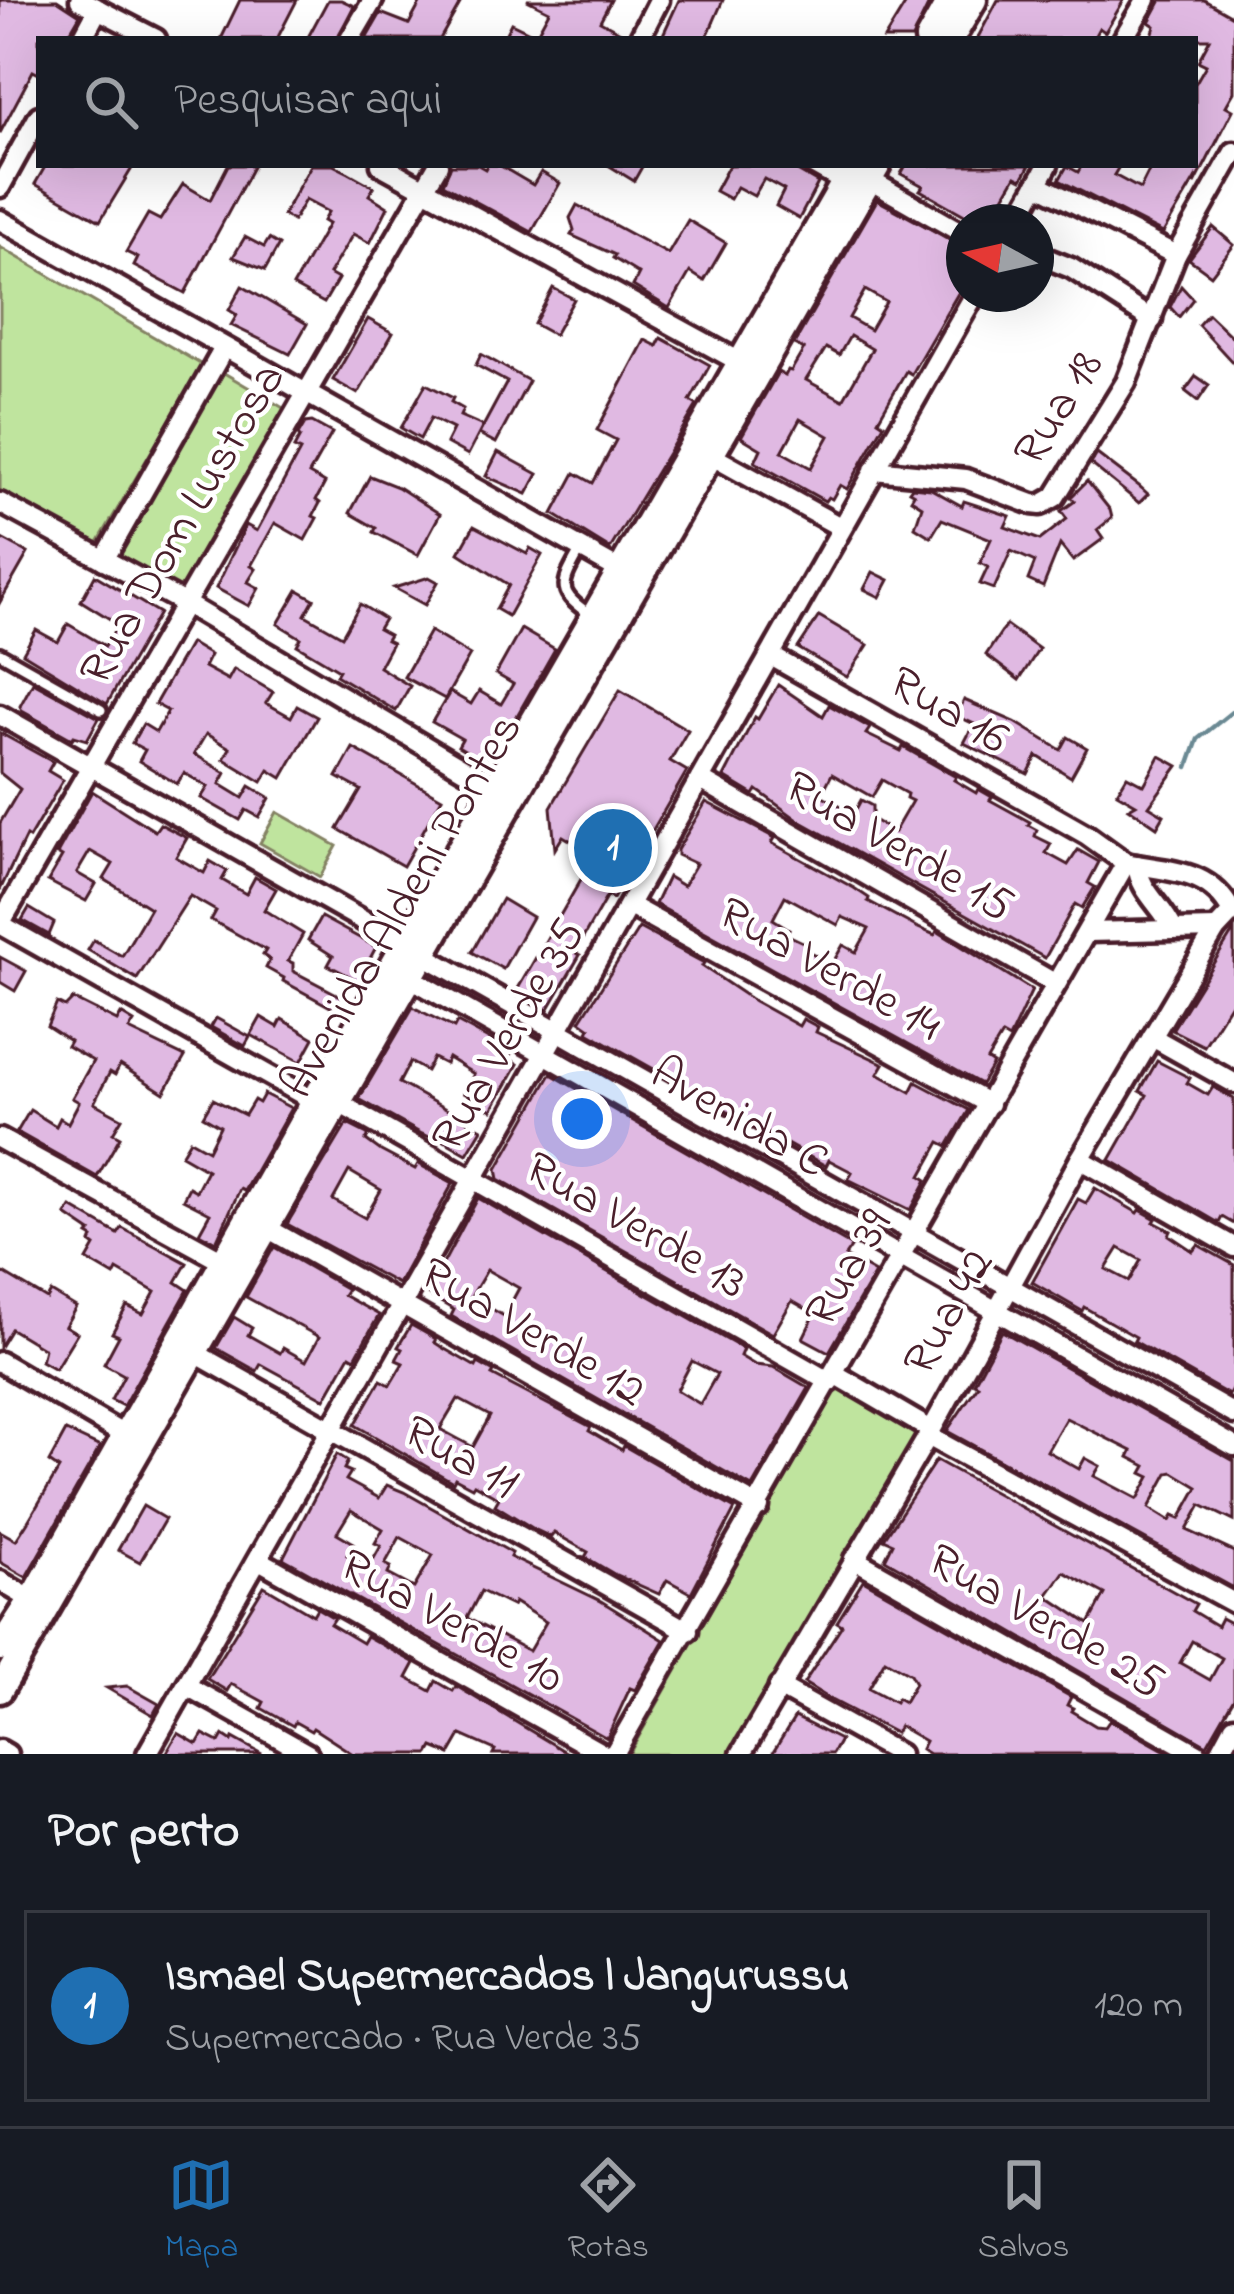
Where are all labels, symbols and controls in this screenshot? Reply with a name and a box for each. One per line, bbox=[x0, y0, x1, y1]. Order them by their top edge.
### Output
search box bbox=[36, 36, 1198, 168]
icon: search bbox=[78, 69, 144, 135]
text: Pesquisar aqui bbox=[174, 69, 442, 135]
north arrow bbox=[946, 204, 1054, 312]
street label: Rua 18 bbox=[997, 337, 1123, 481]
street label: Rua Dom Lustosa bbox=[63, 351, 305, 699]
street label: Rua 16 bbox=[875, 650, 1021, 774]
street label: Avenida Aldeni Pontes bbox=[264, 701, 542, 1113]
street label: Rua Verde 15 bbox=[771, 754, 1025, 942]
pin: 1 bbox=[574, 803, 652, 893]
street label: Rua Verde 14 bbox=[704, 881, 954, 1061]
street label: Rua Verde 35 bbox=[415, 907, 605, 1165]
street label: Avenida C bbox=[636, 1040, 840, 1198]
your location bbox=[552, 1089, 612, 1149]
street label: Rua Verde 13 bbox=[511, 1135, 759, 1319]
street label: Rua 39 bbox=[788, 1196, 912, 1341]
street label: Rua 42 bbox=[887, 1237, 1013, 1389]
street label: Rua Verde 12 bbox=[406, 1241, 658, 1427]
street label: Rua 11 bbox=[390, 1399, 530, 1519]
street label: Rua Verde 25 bbox=[914, 1527, 1176, 1719]
street label: Rua Verde 10 bbox=[326, 1532, 576, 1714]
text: Por perto bbox=[48, 1795, 240, 1870]
text: Ismael Supermercados | Jangurussu bbox=[165, 1945, 849, 2011]
text: 1 bbox=[84, 1978, 96, 2035]
text: 120 m bbox=[1094, 1978, 1183, 2035]
text: Supermercado · Rua Verde 35 bbox=[165, 2011, 641, 2068]
tab: Mapa bbox=[165, 2152, 238, 2272]
tab: Rotas bbox=[568, 2152, 649, 2272]
tab: Salvos bbox=[978, 2152, 1069, 2272]

